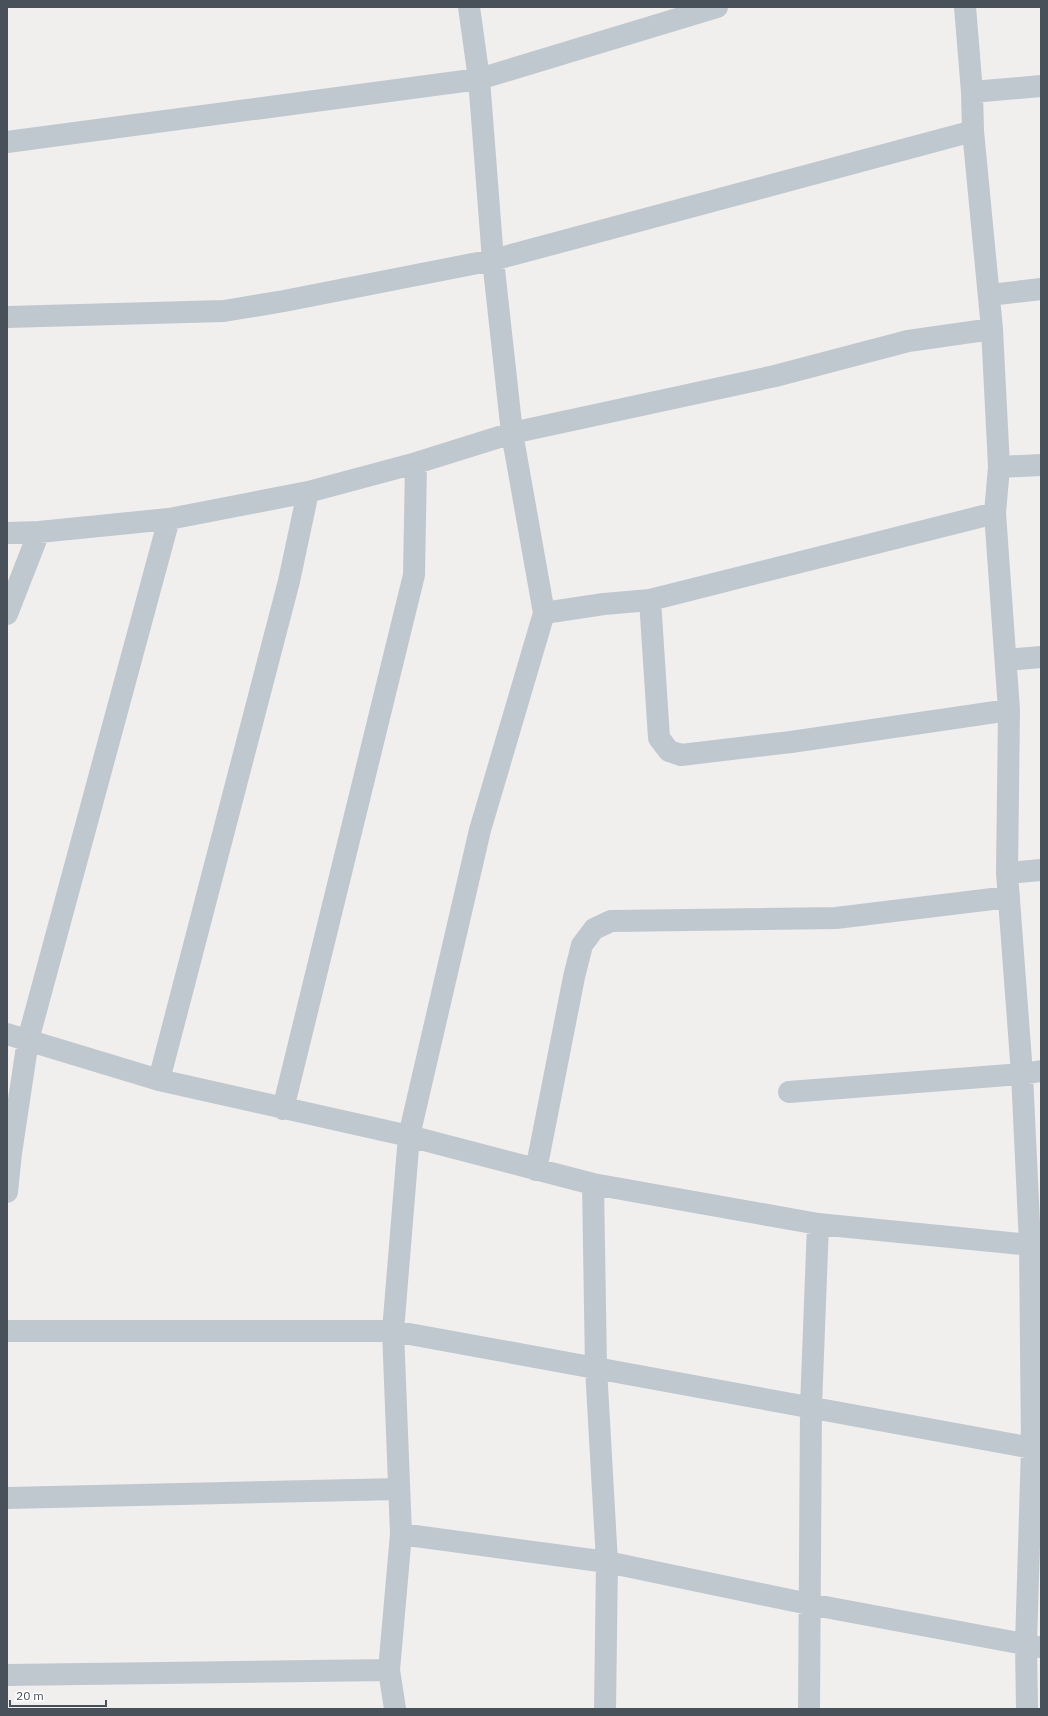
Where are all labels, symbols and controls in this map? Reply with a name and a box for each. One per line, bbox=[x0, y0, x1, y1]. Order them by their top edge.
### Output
scale bar bbox=[10, 1682, 106, 1708]
text: 20 m bbox=[16, 1688, 44, 1703]

